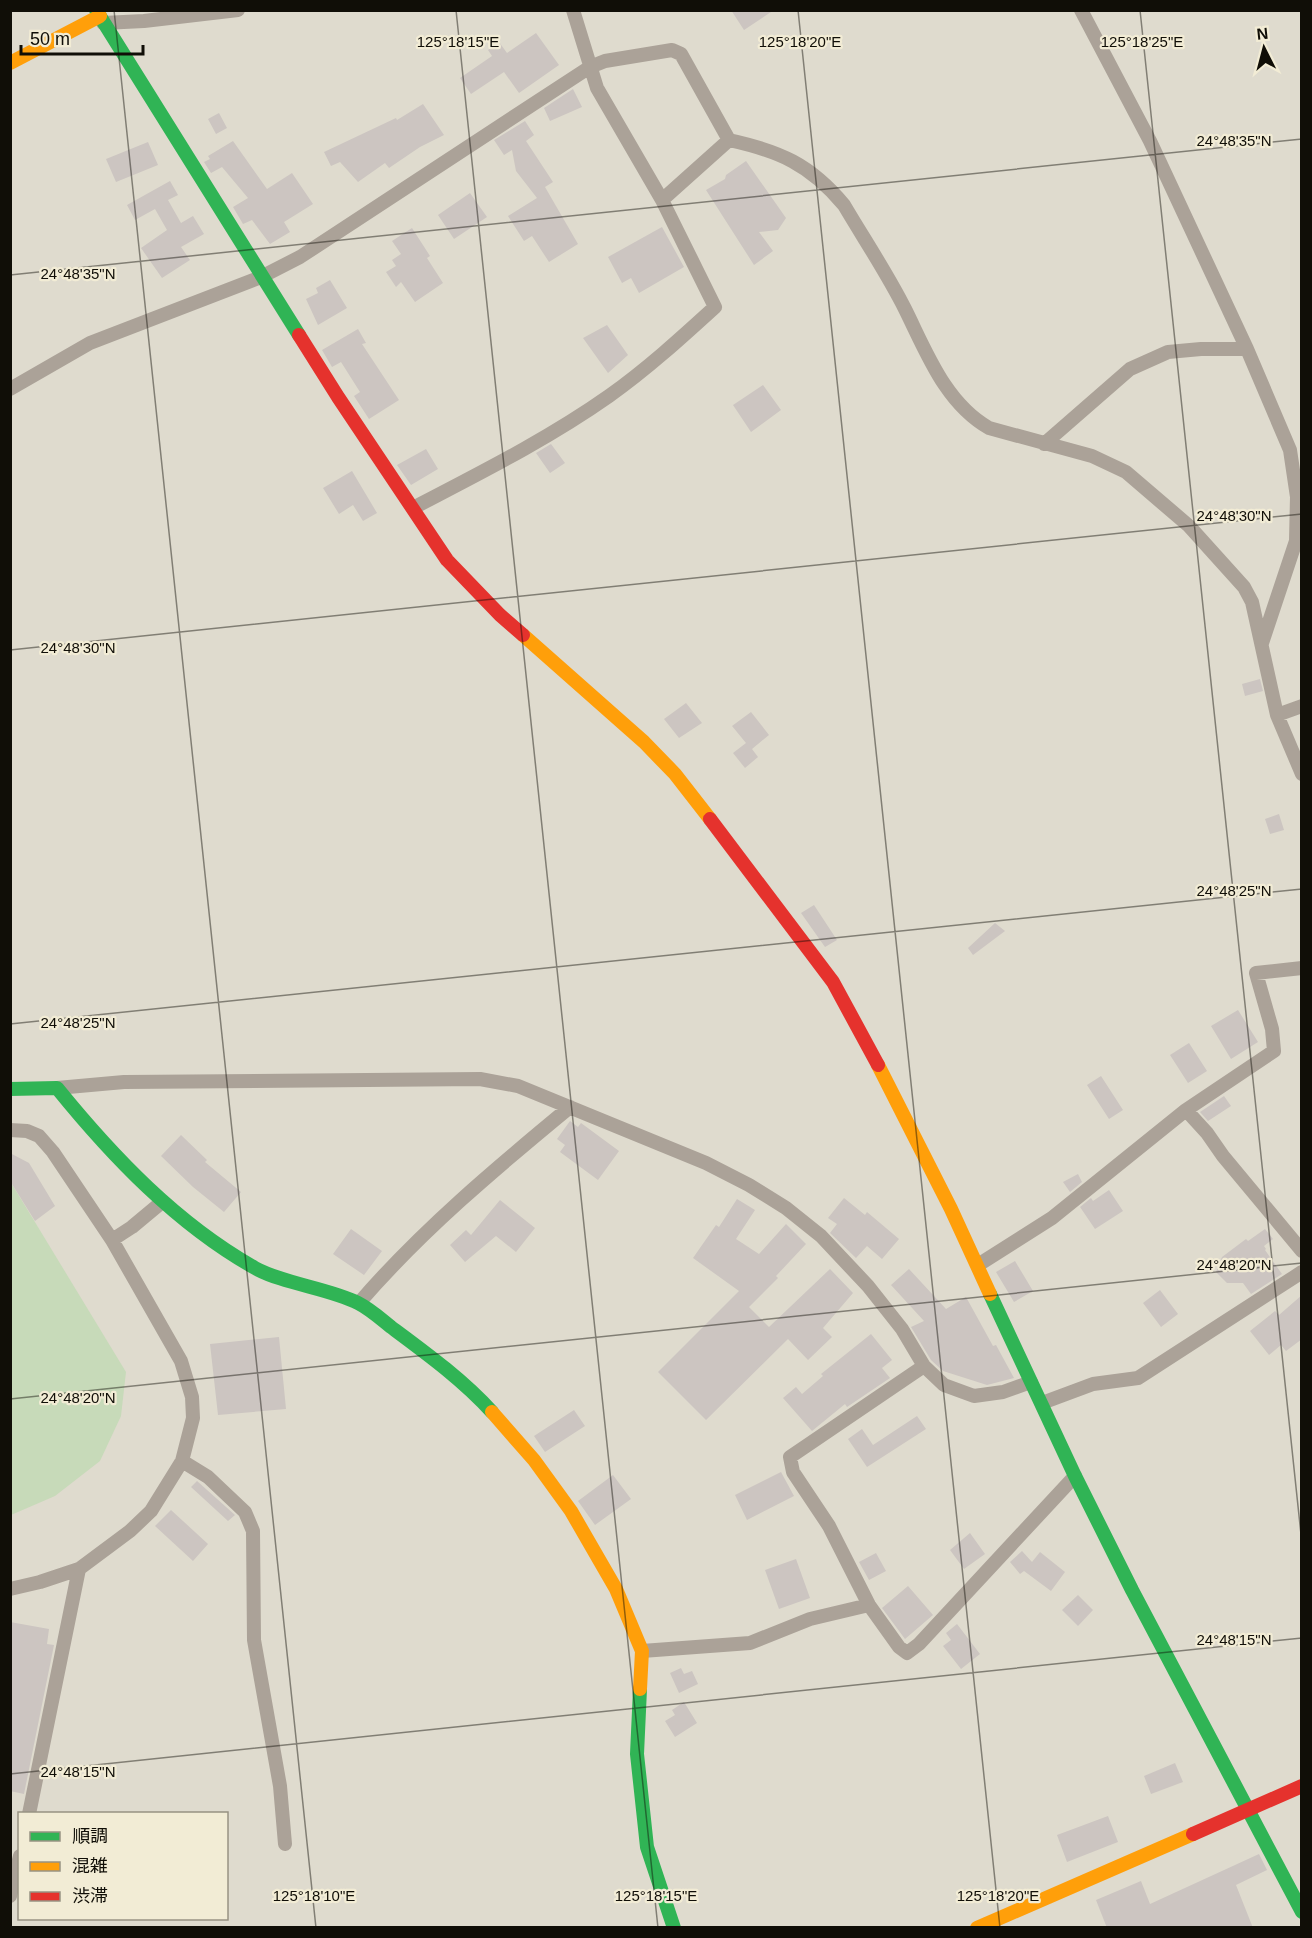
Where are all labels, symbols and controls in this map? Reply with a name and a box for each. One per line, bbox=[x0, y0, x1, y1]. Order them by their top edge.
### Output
scale bar bbox=[21, 18, 142, 56]
north arrow bbox=[1234, 18, 1294, 78]
text: N bbox=[1256, 25, 1269, 43]
text: 50 m bbox=[30, 29, 70, 49]
text: 125°18'15"E bbox=[417, 33, 499, 50]
text: 125°18'20"E bbox=[759, 33, 841, 50]
text: 125°18'25"E bbox=[1101, 33, 1183, 50]
text: 24°48'35"N bbox=[1196, 132, 1272, 149]
text: 24°48'35"N bbox=[40, 265, 116, 282]
text: 24°48'30"N bbox=[1196, 507, 1272, 524]
text: 24°48'30"N bbox=[40, 639, 116, 656]
text: 24°48'25"N bbox=[1196, 882, 1272, 899]
text: 24°48'25"N bbox=[40, 1014, 116, 1031]
text: 24°48'20"N bbox=[1196, 1256, 1272, 1273]
text: 24°48'20"N bbox=[40, 1389, 116, 1406]
text: 24°48'15"N bbox=[1196, 1631, 1272, 1648]
text: 24°48'15"N bbox=[40, 1763, 116, 1780]
legend bbox=[18, 1812, 228, 1920]
text: 順調 bbox=[72, 1826, 108, 1846]
text: 混雑 bbox=[72, 1856, 108, 1876]
text: 渋滞 bbox=[72, 1886, 108, 1906]
text: 125°18'10"E bbox=[273, 1887, 355, 1904]
text: 125°18'15"E bbox=[615, 1887, 697, 1904]
text: 125°18'20"E bbox=[957, 1887, 1039, 1904]

